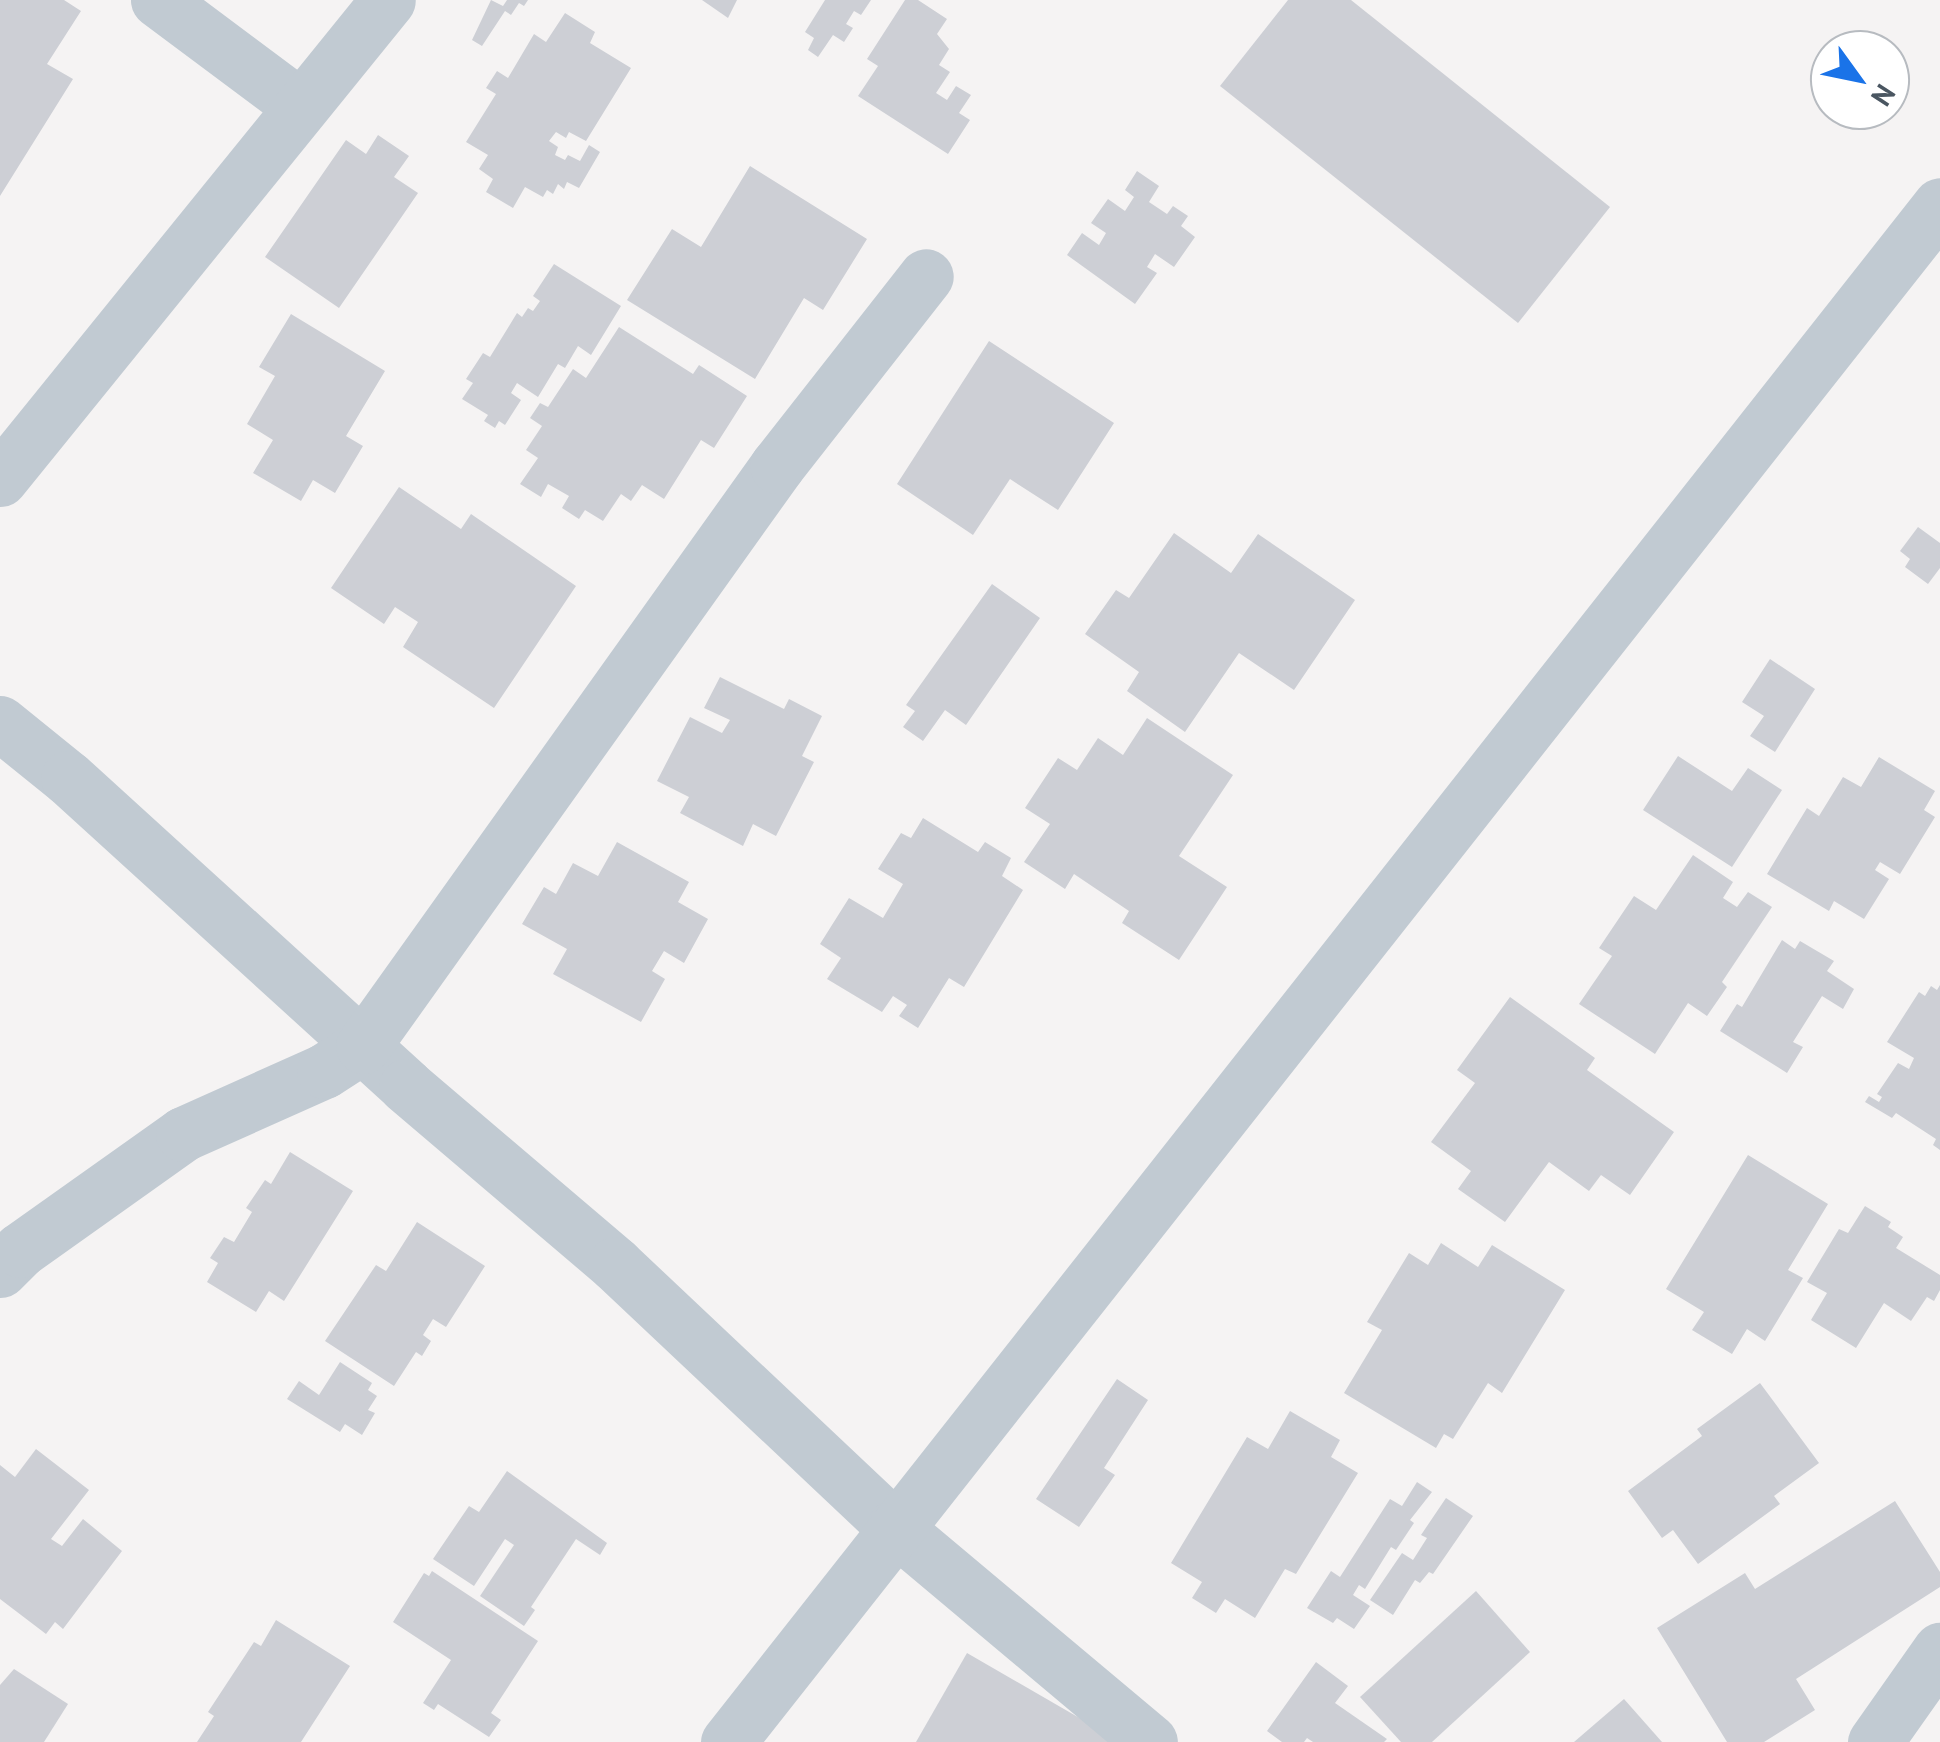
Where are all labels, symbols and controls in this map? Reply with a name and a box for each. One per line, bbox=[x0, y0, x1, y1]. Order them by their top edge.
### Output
north arrow bbox=[1810, 30, 1910, 130]
text: N bbox=[1863, 78, 1904, 113]

